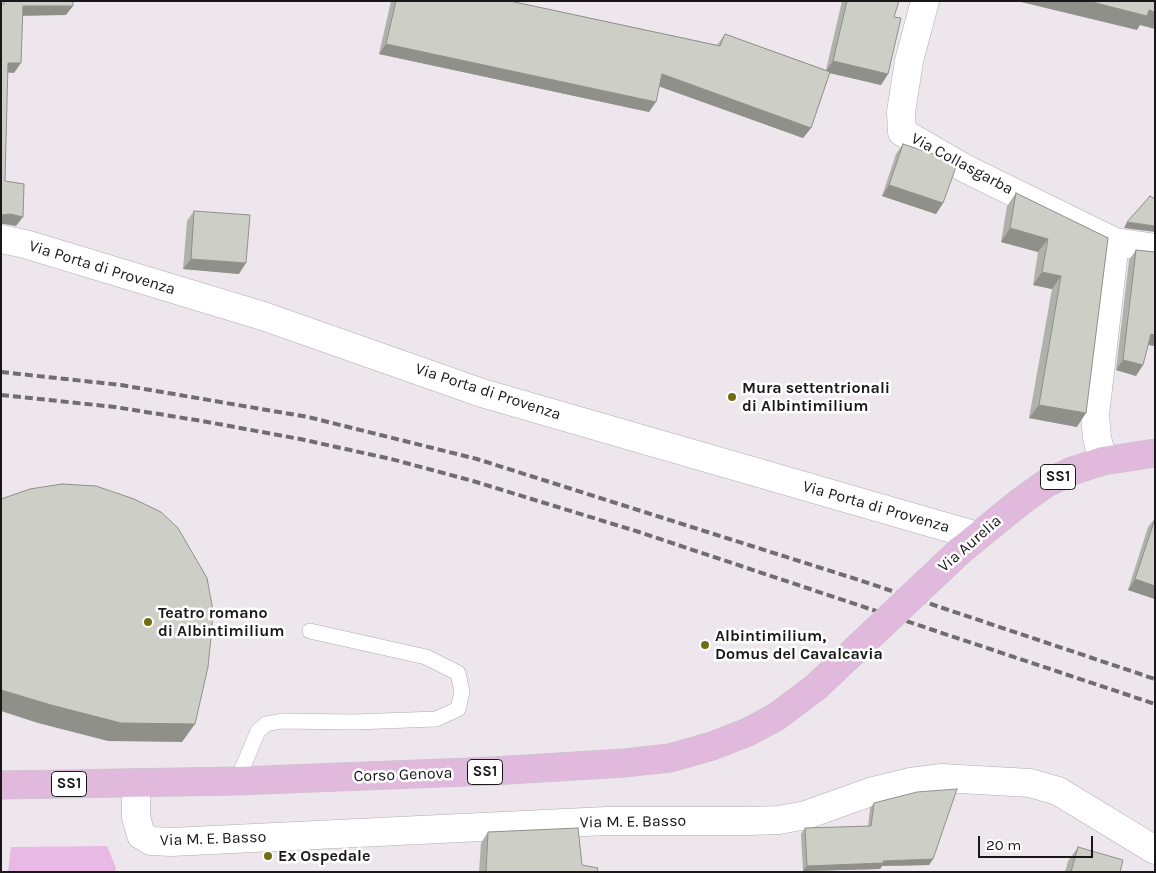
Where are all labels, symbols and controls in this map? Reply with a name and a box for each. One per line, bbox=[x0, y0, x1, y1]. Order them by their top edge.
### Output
street label: Via Collasgarba bbox=[908, 129, 1016, 199]
street label: Via Porta di Provenza bbox=[26, 237, 178, 299]
street label: Via Porta di Provenza bbox=[413, 359, 563, 425]
place label: Mura settentrionali di Albintimilium bbox=[742, 378, 890, 416]
marker: Mura settentrionali di Albintimilium bbox=[726, 391, 738, 403]
road number: SS1 bbox=[1040, 464, 1076, 490]
street label: Via Porta di Provenza bbox=[800, 477, 952, 537]
street label: Via Aurelia bbox=[935, 511, 1005, 577]
place label: Teatro romano di Albintimilium bbox=[158, 603, 284, 641]
marker: Teatro romano di Albintimilium bbox=[142, 616, 154, 628]
place label: Albintimilium, Domus del Cavalcavia bbox=[715, 626, 883, 664]
marker: Albintimilium, Domus del Cavalcavia bbox=[699, 639, 711, 651]
road number: SS1 bbox=[468, 760, 502, 784]
street label: Corso Genova bbox=[353, 764, 453, 786]
road number: SS1 bbox=[52, 772, 86, 796]
street label: Via M. E. Basso bbox=[580, 811, 686, 833]
scale bar bbox=[981, 826, 1096, 858]
street label: Via M. E. Basso bbox=[159, 828, 267, 850]
text: 20 m bbox=[986, 836, 1021, 854]
place label: Ex Ospedale bbox=[278, 846, 370, 866]
marker: Ex Ospedale bbox=[262, 850, 274, 862]

